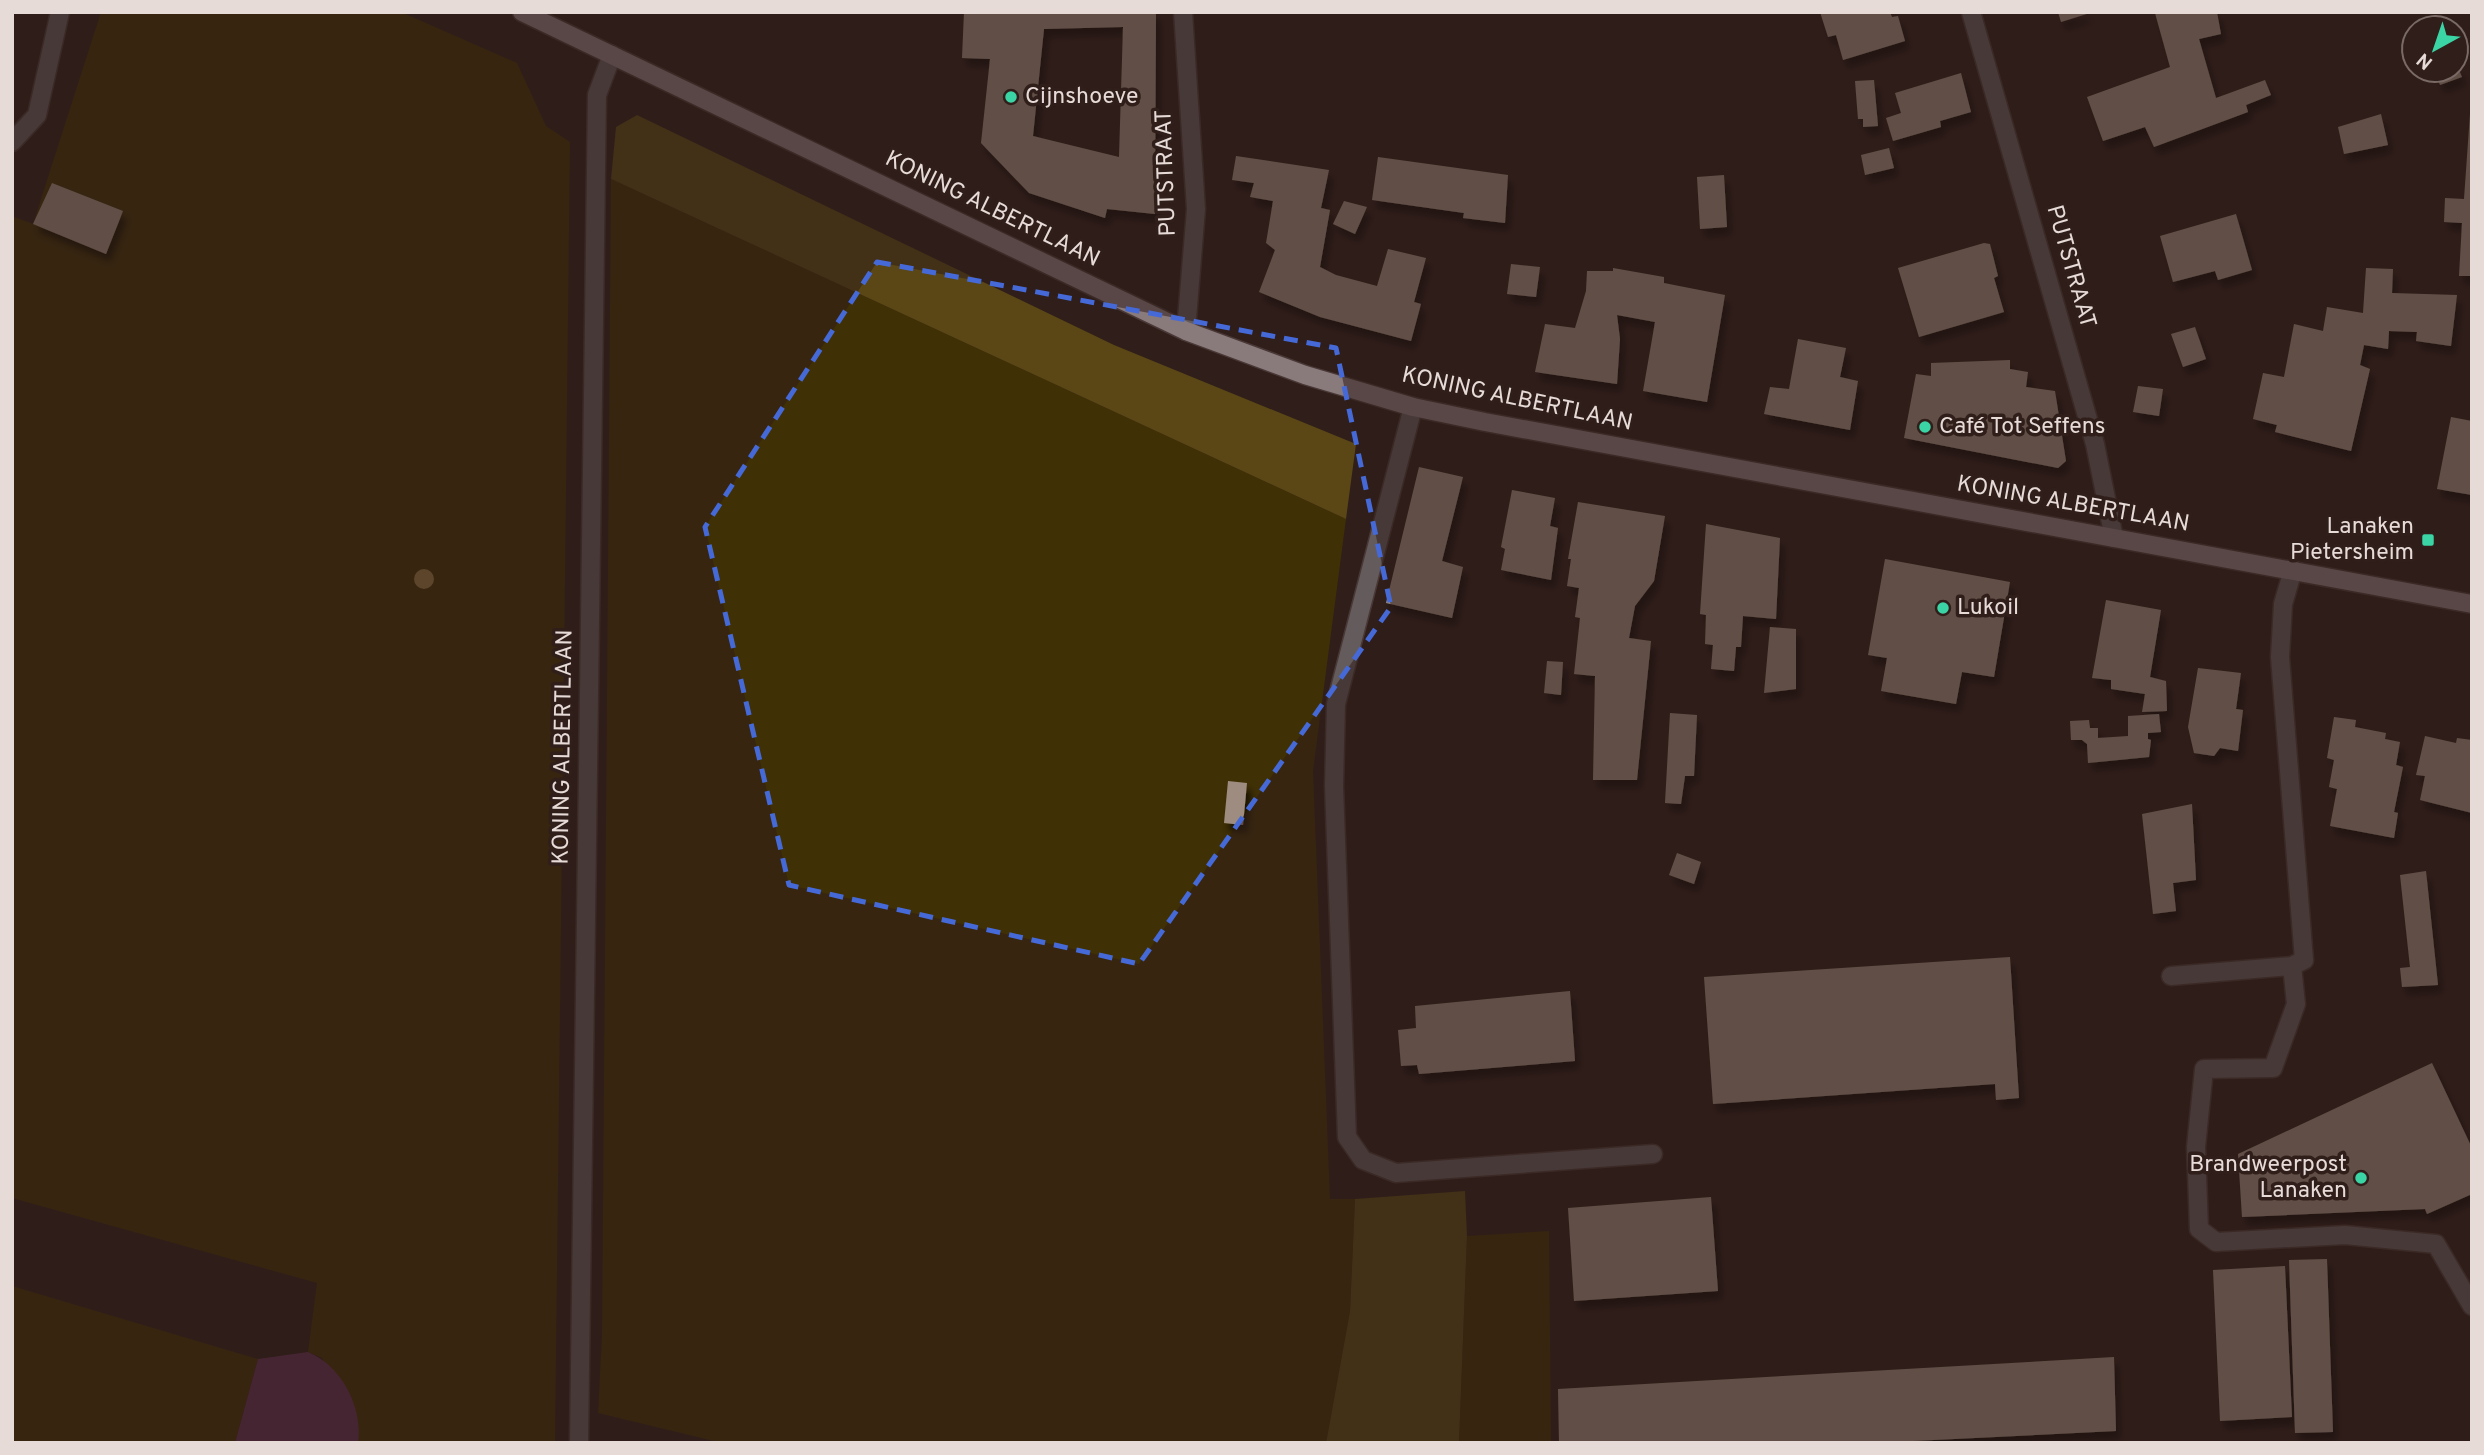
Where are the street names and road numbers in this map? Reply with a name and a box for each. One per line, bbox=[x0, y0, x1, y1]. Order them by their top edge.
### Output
street label: PUTSTRAAT bbox=[1150, 109, 1184, 237]
street label: KONING ALBERTLAAN bbox=[880, 145, 1104, 275]
street label: PUTSTRAAT bbox=[2039, 202, 2101, 332]
street label: KONING ALBERTLAAN bbox=[1399, 361, 1635, 439]
street label: KONING ALBERTLAAN bbox=[1955, 470, 2191, 540]
street label: KONING ALBERTLAAN bbox=[547, 629, 581, 865]

